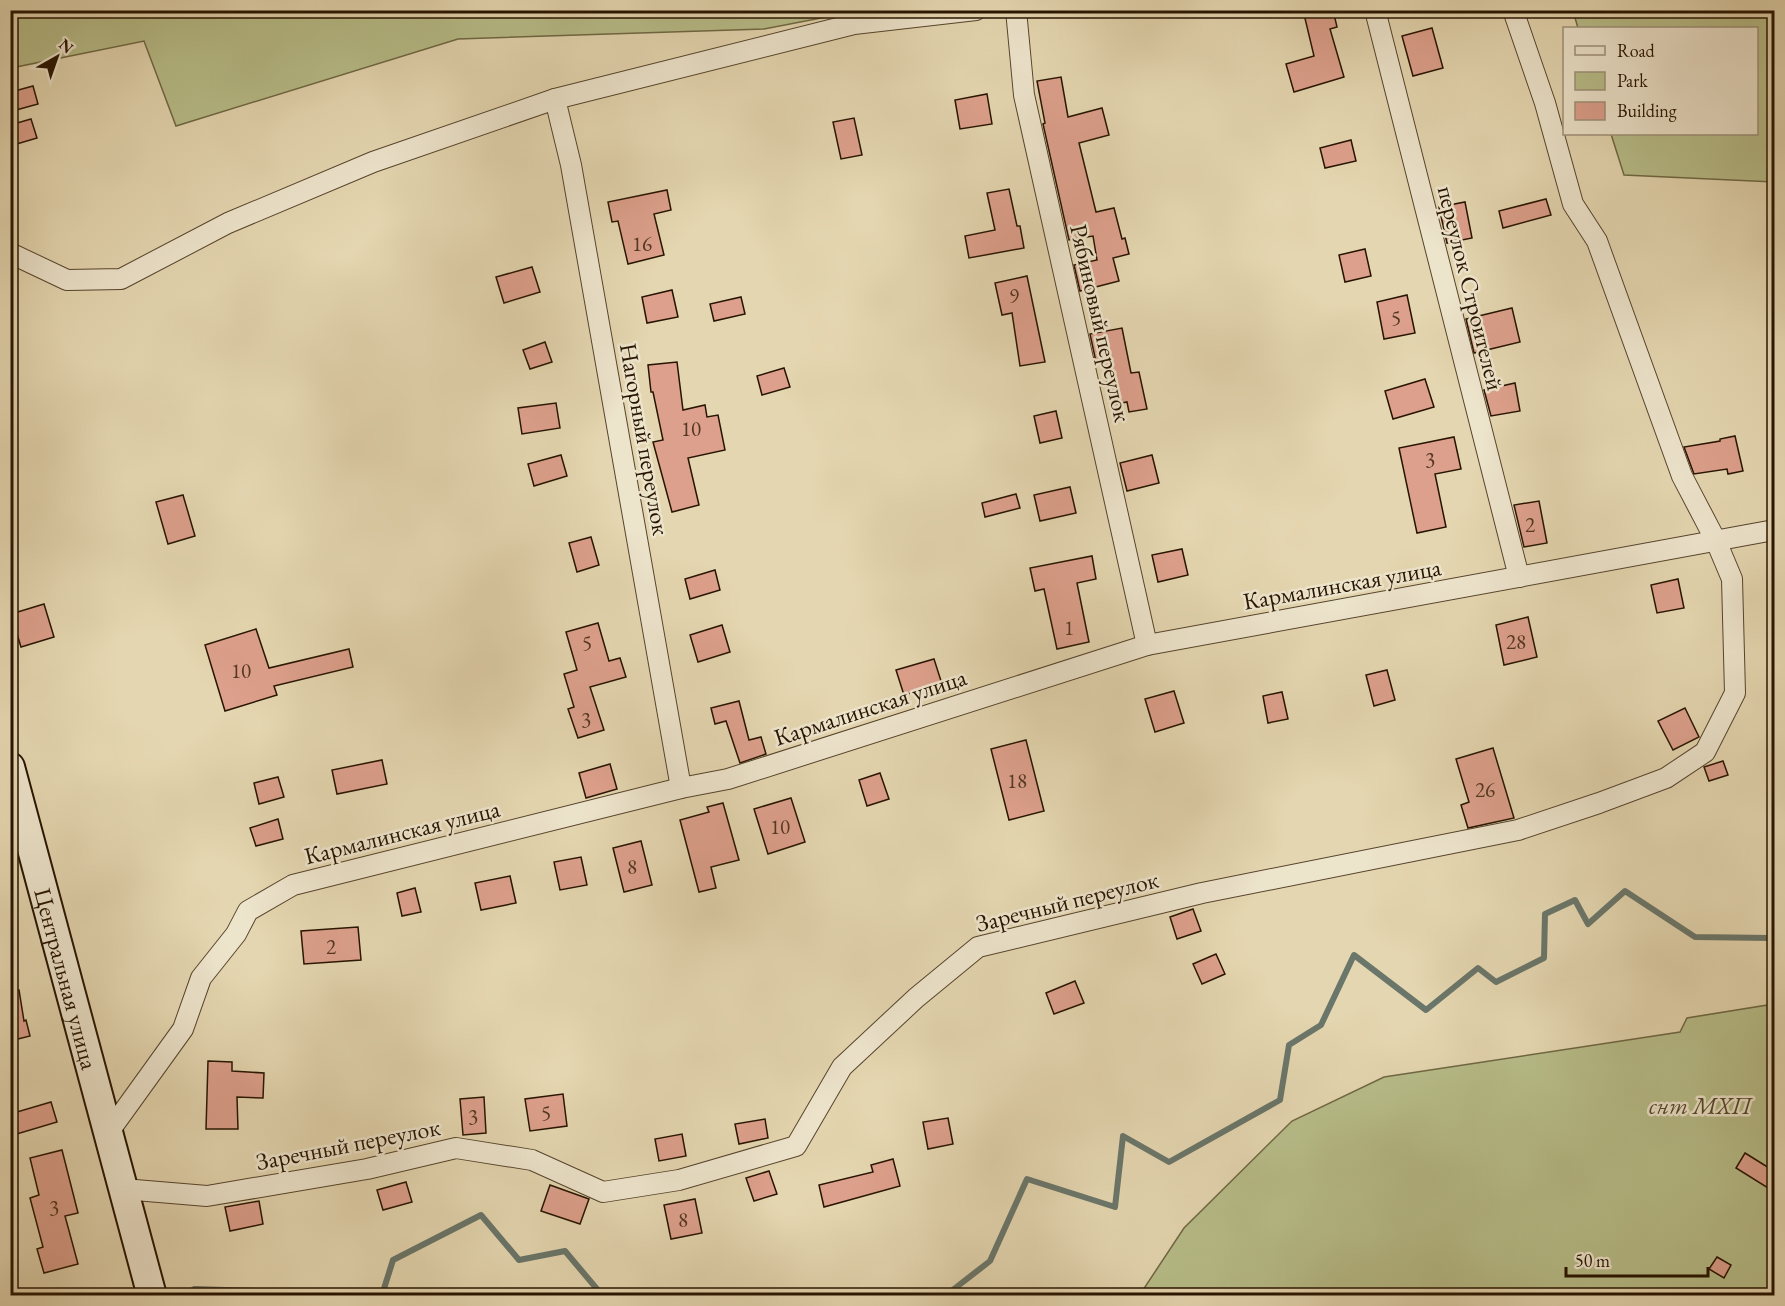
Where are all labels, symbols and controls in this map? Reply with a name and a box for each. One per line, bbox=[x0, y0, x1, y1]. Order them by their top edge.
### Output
north arrow bbox=[27, 27, 87, 87]
legend bbox=[1563, 27, 1758, 135]
text: N bbox=[55, 34, 78, 58]
text: Road bbox=[1617, 39, 1656, 62]
text: Park bbox=[1617, 69, 1648, 92]
text: Building bbox=[1617, 99, 1677, 122]
street label: переулок Строителей bbox=[1431, 183, 1511, 394]
street label: Рябиновый переулок bbox=[1063, 221, 1139, 425]
house number: 16 bbox=[632, 230, 652, 257]
house number: 9 bbox=[1009, 282, 1019, 309]
house number: 5 bbox=[1391, 304, 1401, 331]
street label: Нагорный переулок bbox=[613, 341, 677, 538]
house number: 10 bbox=[681, 415, 701, 442]
house number: 3 bbox=[1425, 446, 1435, 473]
house number: 2 bbox=[1525, 511, 1535, 538]
street label: Кармалинская улица bbox=[1241, 551, 1444, 617]
house number: 1 bbox=[1064, 614, 1074, 641]
house number: 28 bbox=[1506, 628, 1526, 655]
house number: 5 bbox=[582, 629, 592, 656]
house number: 10 bbox=[231, 657, 251, 684]
street label: Кармалинская улица bbox=[770, 661, 971, 753]
house number: 3 bbox=[581, 706, 591, 733]
house number: 18 bbox=[1007, 767, 1027, 794]
house number: 26 bbox=[1475, 776, 1495, 803]
street label: Кармалинская улица bbox=[301, 793, 503, 871]
house number: 10 bbox=[770, 813, 790, 840]
house number: 8 bbox=[627, 853, 637, 880]
street label: Заречный переулок bbox=[972, 863, 1162, 939]
street label: Центральная улица bbox=[28, 884, 106, 1073]
house number: 2 bbox=[326, 933, 336, 960]
park label: снт МХП bbox=[1649, 1090, 1754, 1121]
house number: 5 bbox=[541, 1099, 551, 1126]
house number: 3 bbox=[468, 1103, 478, 1130]
street label: Заречный переулок bbox=[253, 1111, 443, 1177]
house number: 3 bbox=[49, 1194, 59, 1221]
house number: 8 bbox=[678, 1206, 688, 1233]
scale bar bbox=[1566, 1240, 1708, 1278]
text: 50 m bbox=[1575, 1249, 1610, 1272]

